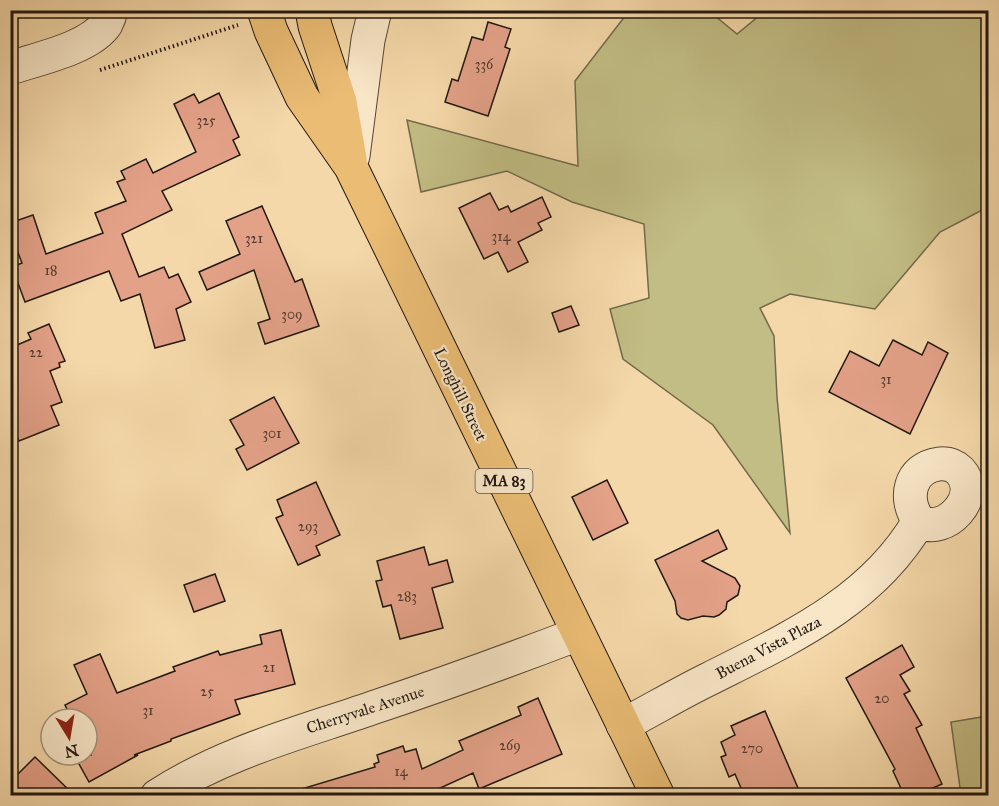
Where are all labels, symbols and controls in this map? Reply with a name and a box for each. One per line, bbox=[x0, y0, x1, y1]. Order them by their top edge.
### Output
house number: 336 bbox=[475, 56, 494, 73]
house number: 325 bbox=[197, 112, 216, 129]
house number: 314 bbox=[492, 228, 512, 245]
house number: 321 bbox=[245, 230, 263, 247]
house number: 18 bbox=[45, 262, 57, 279]
house number: 309 bbox=[281, 306, 303, 323]
house number: 22 bbox=[29, 344, 43, 361]
street label: Longhill Street bbox=[429, 345, 491, 445]
house number: 31 bbox=[880, 371, 892, 388]
house number: 301 bbox=[262, 425, 282, 442]
road number: MA 83 bbox=[476, 469, 532, 493]
house number: 293 bbox=[298, 518, 318, 535]
house number: 283 bbox=[397, 588, 417, 605]
street label: Buena Vista Plaza bbox=[712, 612, 824, 683]
house number: 21 bbox=[263, 659, 276, 676]
street label: Cherryvale Avenue bbox=[304, 681, 427, 737]
house number: 25 bbox=[200, 683, 214, 700]
house number: 20 bbox=[874, 690, 890, 707]
house number: 31 bbox=[142, 702, 154, 719]
north arrow bbox=[39, 707, 99, 767]
house number: 269 bbox=[499, 737, 521, 754]
house number: 270 bbox=[741, 740, 763, 757]
text: N bbox=[63, 741, 80, 762]
house number: 14 bbox=[394, 763, 409, 780]

